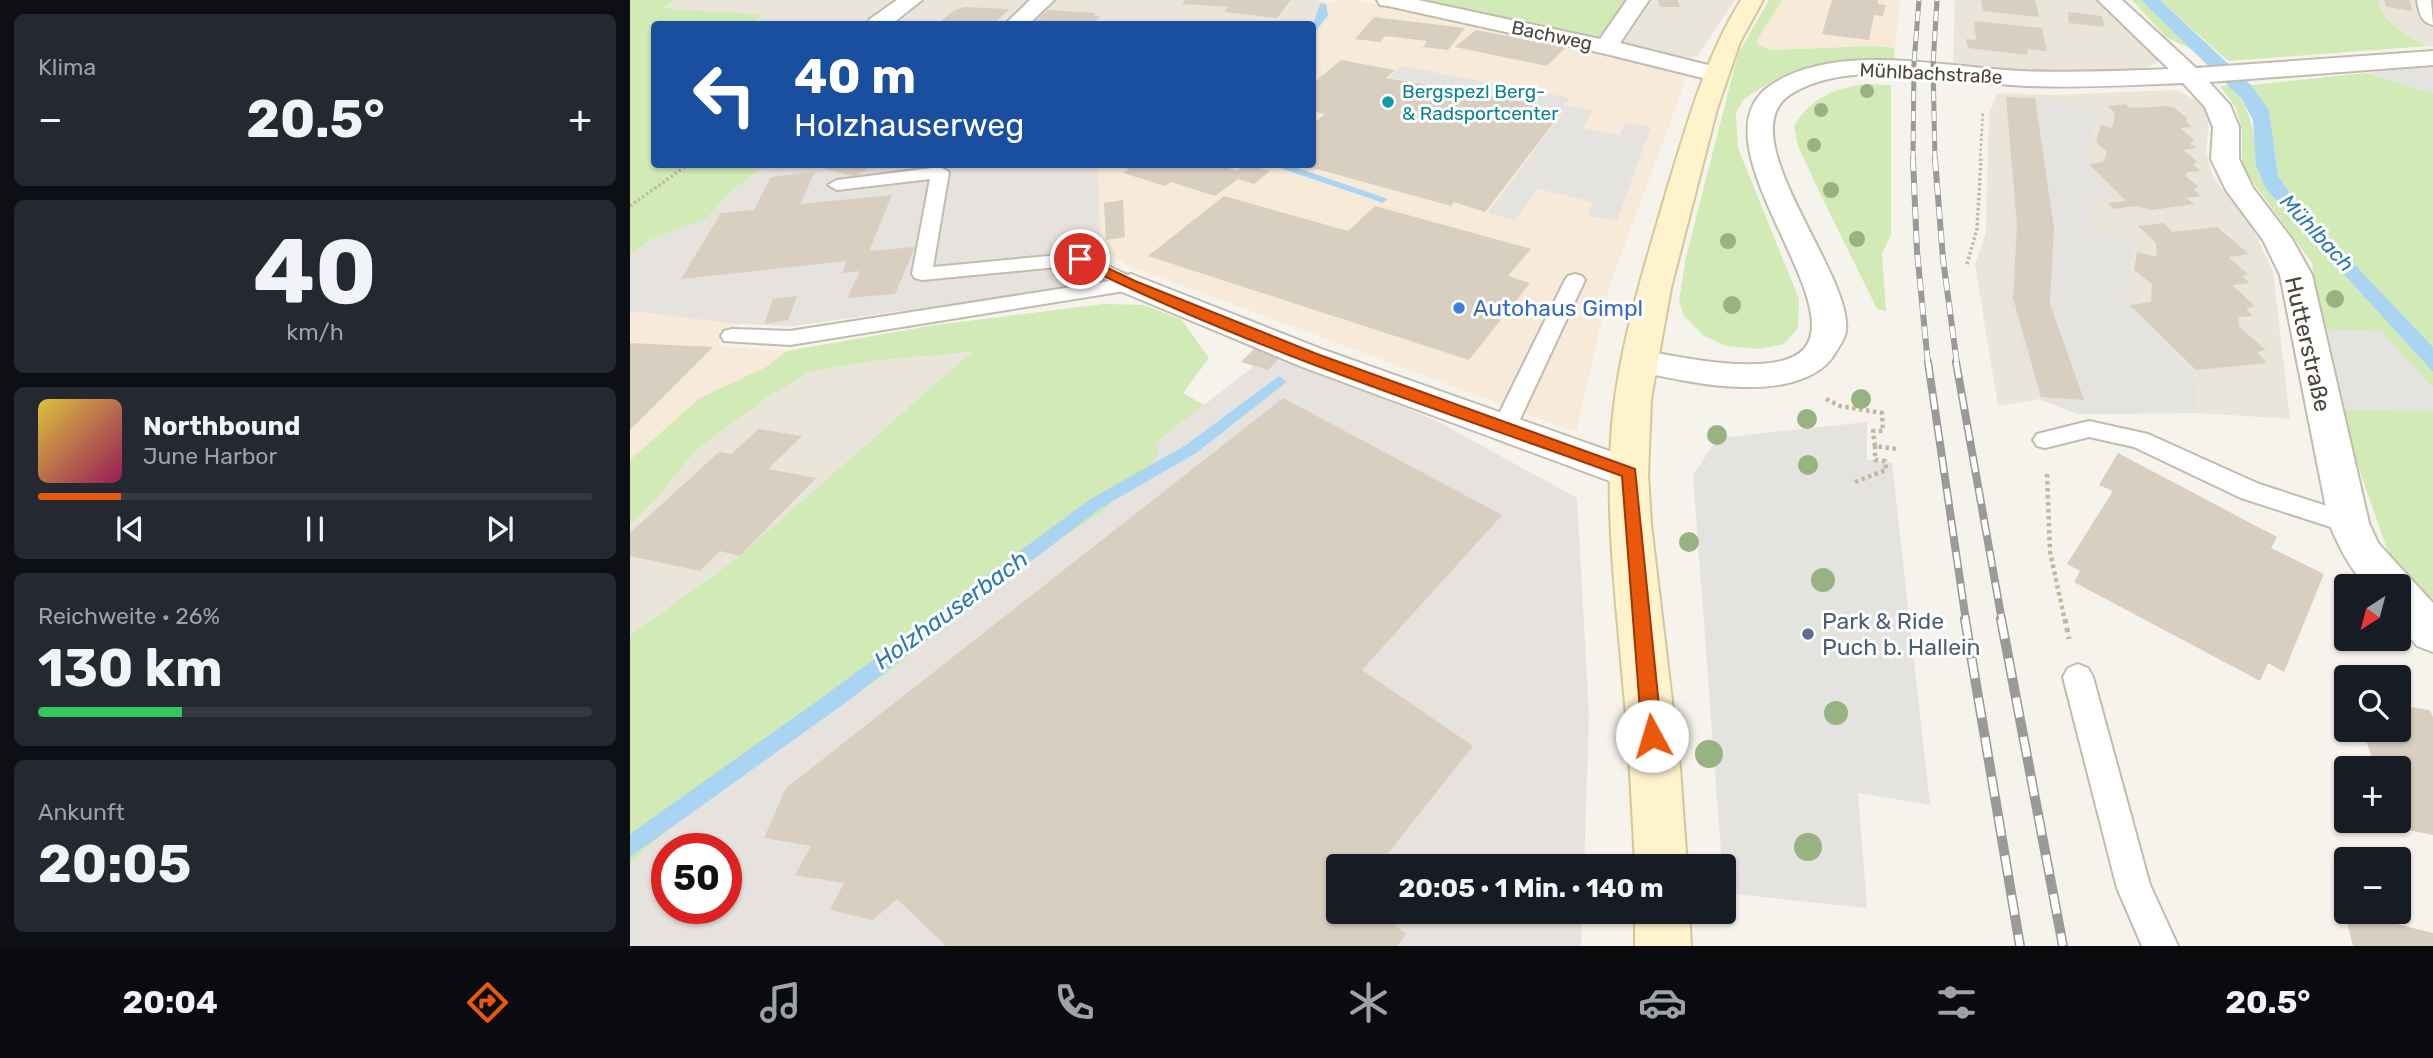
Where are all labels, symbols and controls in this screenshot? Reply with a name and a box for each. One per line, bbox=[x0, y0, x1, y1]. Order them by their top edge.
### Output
street label: Bachweg bbox=[1509, 16, 1594, 55]
text: 40 m bbox=[794, 47, 916, 105]
icon: left bbox=[679, 49, 770, 140]
text: Klima bbox=[38, 53, 96, 81]
street label: Mühlbachstraße bbox=[1859, 58, 2003, 89]
place label: Bergspezl Berg- & Radsportcenter bbox=[1402, 80, 1559, 125]
text: 20.5° bbox=[246, 88, 385, 150]
marker: Bergspezl Berg- & Radsportcenter bbox=[1380, 94, 1396, 110]
text: − bbox=[38, 96, 63, 142]
text: + bbox=[568, 96, 592, 142]
text: Holzhauserweg bbox=[794, 106, 1024, 144]
water label: Mühlbach bbox=[2275, 189, 2359, 276]
text: 40 bbox=[253, 218, 377, 326]
pin bbox=[1050, 229, 1110, 289]
icon: arrive bbox=[1061, 240, 1099, 278]
street label: Hutterstraße bbox=[2279, 273, 2337, 415]
place label: Autohaus Gimpl bbox=[1473, 294, 1643, 322]
marker: Autohaus Gimpl bbox=[1451, 300, 1467, 316]
text: km/h bbox=[286, 318, 344, 346]
text: Northbound bbox=[143, 411, 301, 442]
text: June Harbor bbox=[143, 442, 277, 470]
icon: previous bbox=[111, 510, 149, 548]
icon: pause bbox=[296, 510, 334, 548]
icon: next bbox=[481, 510, 519, 548]
water label: Holzhauserbach bbox=[869, 545, 1033, 675]
north arrow bbox=[2334, 574, 2412, 651]
map controls bbox=[2334, 574, 2411, 924]
text: Reichweite · 26% bbox=[38, 602, 220, 630]
place label: Park & Ride Puch b. Hallein bbox=[1822, 607, 1981, 661]
marker: Park & Ride Puch b. Hallein bbox=[1800, 626, 1816, 642]
text: 130 km bbox=[38, 637, 223, 699]
button: search bbox=[2334, 665, 2411, 742]
position arrow bbox=[1615, 699, 1689, 773]
button: + bbox=[2334, 756, 2411, 833]
text: Ankunft bbox=[38, 798, 125, 826]
text: 20:05 bbox=[38, 833, 191, 895]
speed limit sign: 50 bbox=[651, 833, 742, 924]
button: − bbox=[2334, 847, 2411, 924]
text: 20:05 · 1 Min. · 140 m bbox=[1398, 873, 1664, 904]
icon: directions bbox=[463, 978, 512, 1027]
icon: music bbox=[756, 978, 805, 1027]
icon: phone bbox=[1050, 978, 1099, 1027]
icon: climate bbox=[1344, 978, 1393, 1027]
icon: car bbox=[1638, 978, 1687, 1027]
icon: filters bbox=[1932, 978, 1981, 1027]
text: 20:04 bbox=[122, 983, 218, 1021]
text: 20.5° bbox=[2225, 983, 2311, 1021]

